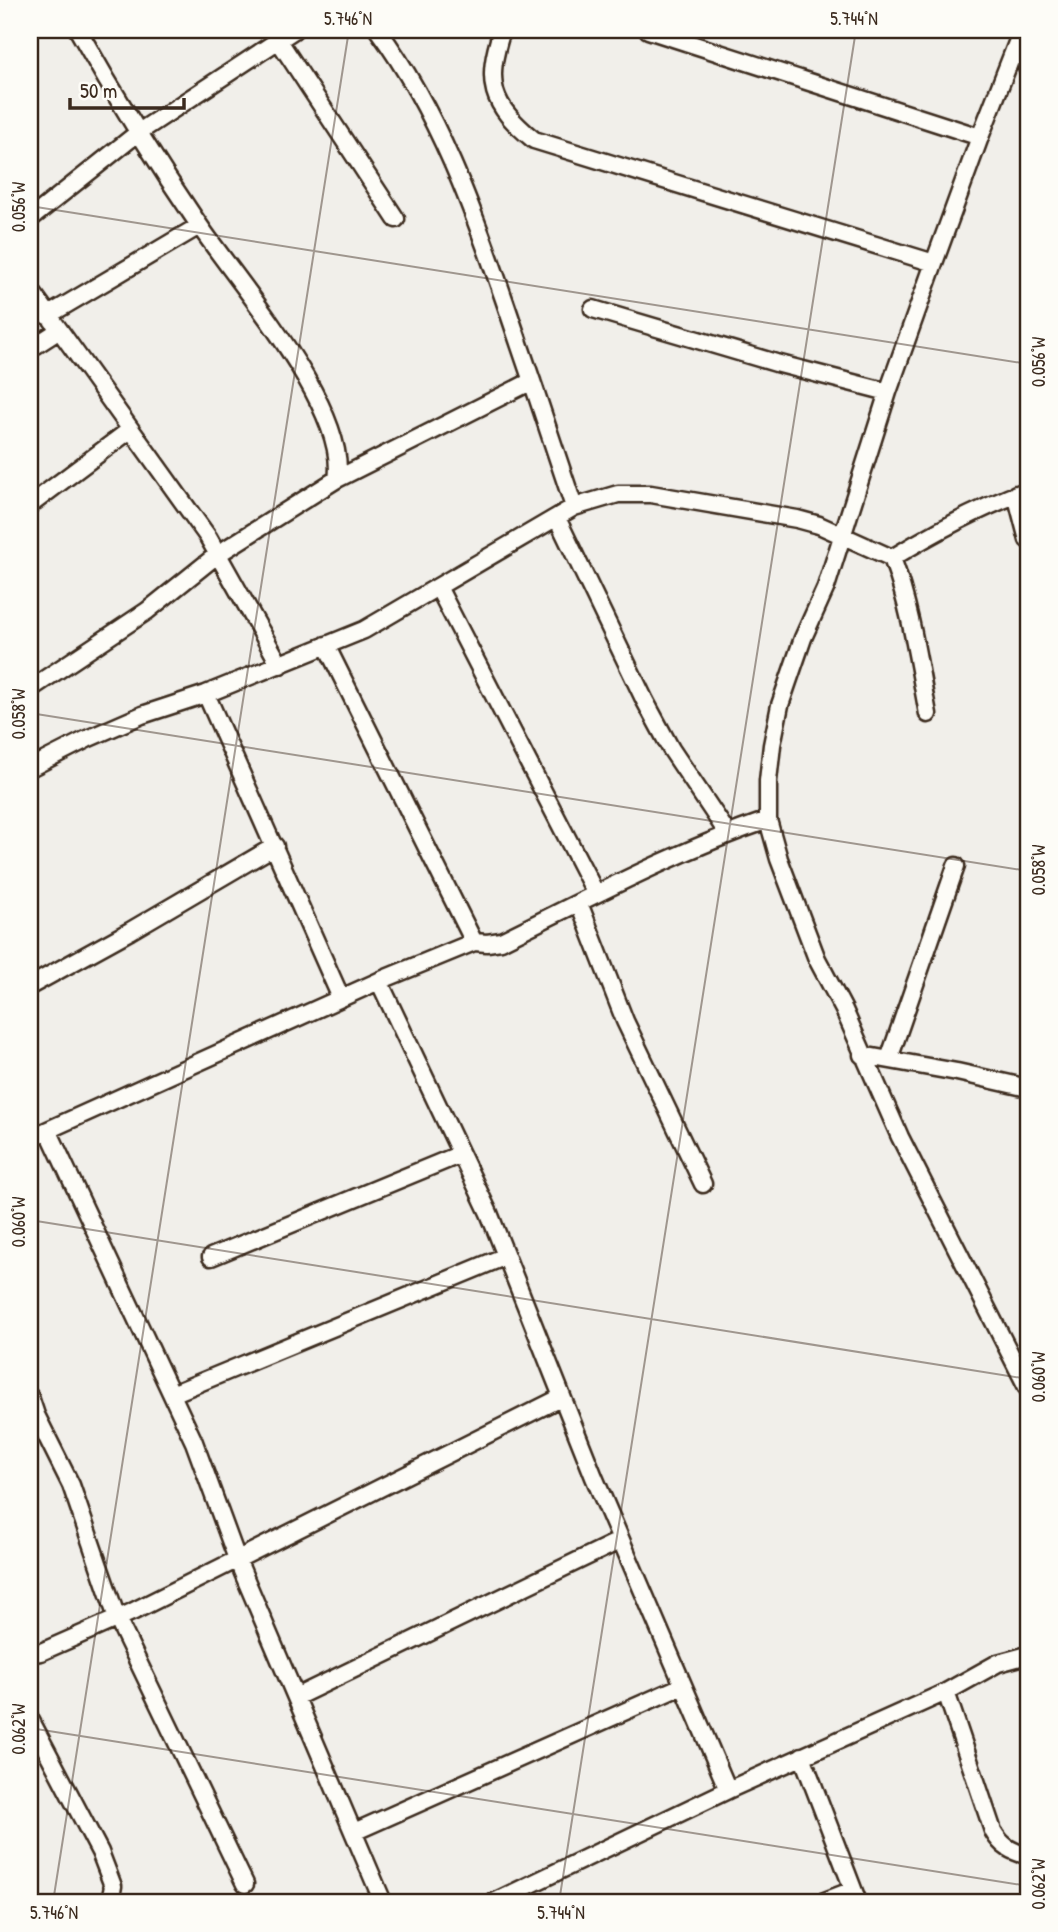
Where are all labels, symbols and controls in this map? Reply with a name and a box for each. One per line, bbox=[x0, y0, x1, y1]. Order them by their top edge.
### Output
text: 5.746°N bbox=[324, 6, 372, 31]
text: 5.744°N bbox=[830, 6, 878, 31]
scale bar bbox=[70, 66, 184, 110]
text: 50 m bbox=[80, 76, 117, 105]
text: 0.056°W bbox=[6, 182, 31, 232]
text: 0.056°W bbox=[1026, 337, 1051, 387]
text: 0.058°W bbox=[6, 689, 31, 739]
text: 0.058°W bbox=[1026, 845, 1051, 895]
text: 0.060°W bbox=[6, 1197, 31, 1247]
text: 0.060°W bbox=[1026, 1352, 1051, 1402]
text: 0.062°W bbox=[6, 1704, 31, 1754]
text: 0.062°W bbox=[1026, 1859, 1051, 1909]
text: 5.746°N bbox=[30, 1900, 78, 1925]
text: 5.744°N bbox=[537, 1900, 585, 1925]

